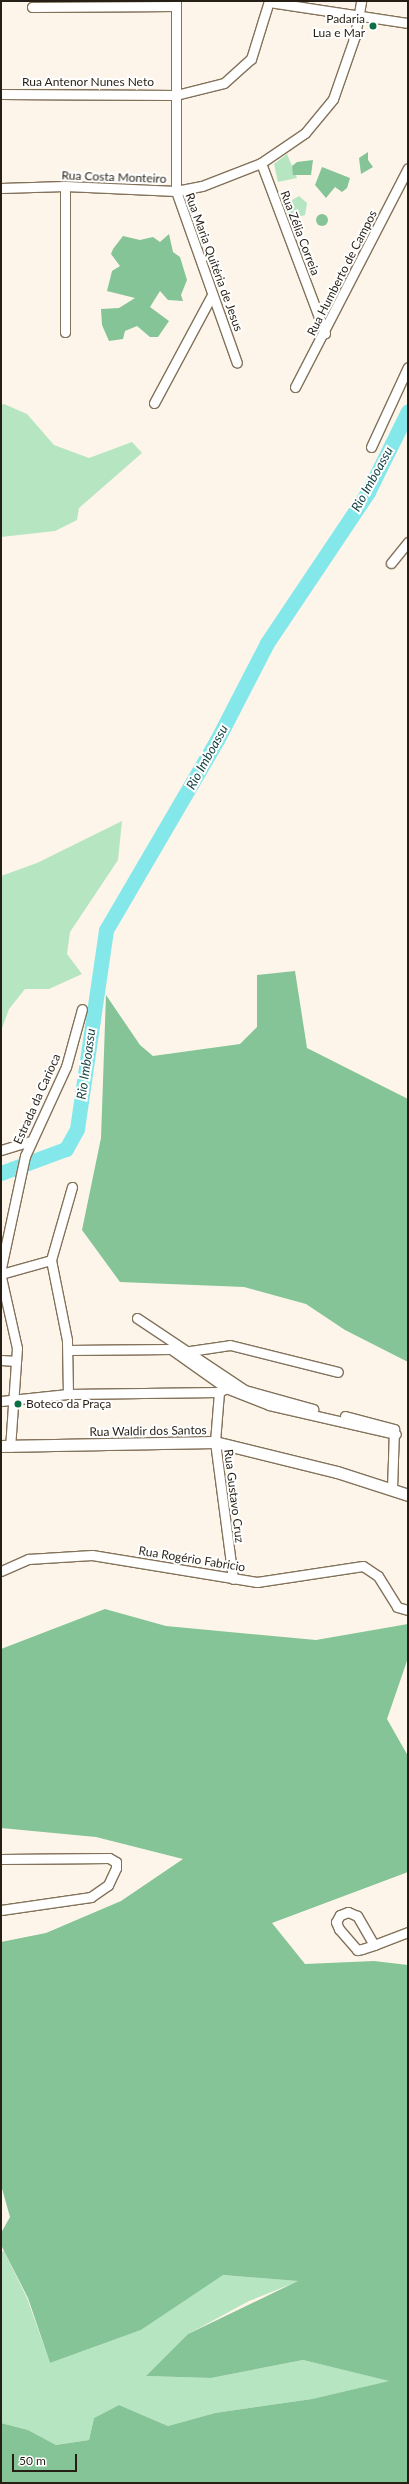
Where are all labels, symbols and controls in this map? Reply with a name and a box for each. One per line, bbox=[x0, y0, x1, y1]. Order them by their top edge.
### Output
place label: Padaria Lua e Mar bbox=[313, 12, 365, 40]
marker: Padaria Lua e Mar bbox=[368, 21, 378, 31]
street label: Rua Antenor Nunes Neto bbox=[22, 75, 154, 89]
street label: Rua Costa Monteiro bbox=[61, 168, 167, 186]
street label: Rua Zélia Correia bbox=[277, 189, 323, 277]
street label: Rua Maria Quitéria de Jesus bbox=[182, 191, 246, 333]
street label: Rua Humberto de Campos bbox=[304, 208, 380, 338]
water label: Rio Imboassu bbox=[348, 444, 396, 514]
water label: Rio Imboassu bbox=[183, 722, 231, 792]
water label: Rio Imboassu bbox=[73, 1028, 99, 1100]
street label: Estrada da Carioca bbox=[11, 1051, 63, 1147]
place label: Boteco da Praça bbox=[26, 1397, 111, 1411]
marker: Boteco da Praça bbox=[13, 1399, 23, 1409]
street label: Rua Waldir dos Santos bbox=[89, 1423, 207, 1439]
street label: Rua Gustavo Cruz bbox=[221, 1448, 247, 1544]
street label: Rua Rogério Fabricio bbox=[138, 1543, 246, 1575]
scale bar bbox=[14, 2446, 79, 2472]
text: 50 m bbox=[19, 2453, 46, 2468]

